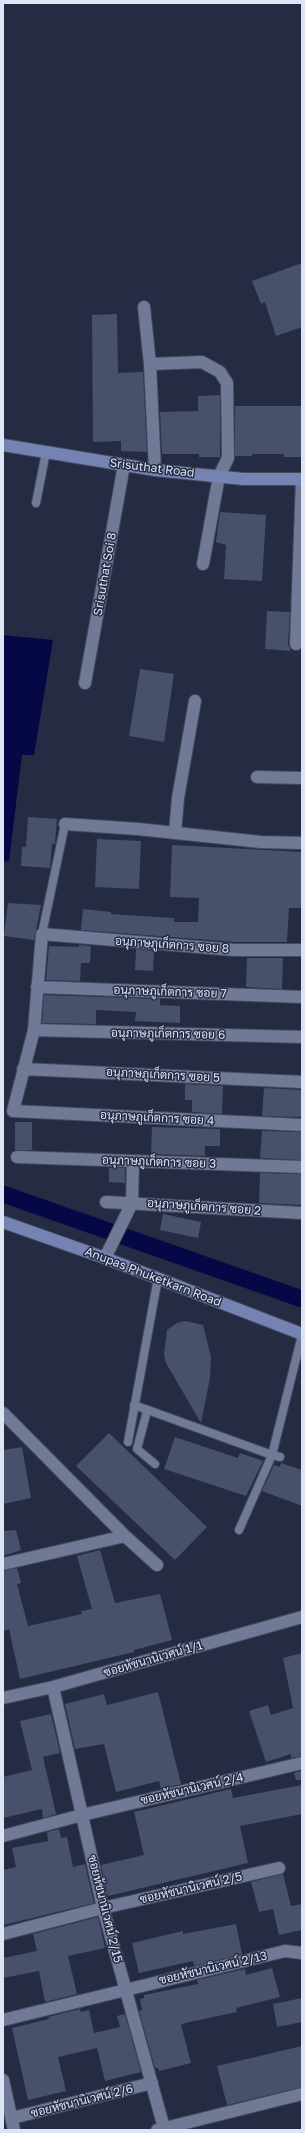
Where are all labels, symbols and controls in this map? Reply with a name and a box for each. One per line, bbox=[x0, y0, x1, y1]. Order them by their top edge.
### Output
street label: Srisuthat Road bbox=[109, 456, 195, 480]
street label: Srisuthat Soi 8 bbox=[91, 531, 119, 617]
street label: อนุภาษภูเก็ตการ ซอย 8 bbox=[114, 934, 230, 956]
street label: อนุภาษภูเก็ตการ ซอย 7 bbox=[113, 983, 227, 1001]
street label: อนุภาษภูเก็ตการ ซอย 6 bbox=[111, 1026, 225, 1042]
street label: อนุภาษภูเก็ตการ ซอย 5 bbox=[106, 1065, 220, 1085]
street label: อนุภาษภูเก็ตการ ซอย 4 bbox=[99, 1108, 215, 1128]
street label: อนุภาษภูเก็ตการ ซอย 3 bbox=[102, 1153, 216, 1171]
street label: อนุภาษภูเก็ตการ ซอย 2 bbox=[147, 1196, 261, 1218]
street label: Anupas Phuketkarn Road bbox=[83, 1244, 223, 1310]
street label: ซอยหัชนานิเวศน์ 1/1 bbox=[102, 1638, 204, 1680]
street label: ซอยหัชนานิเวศน์ 2/4 bbox=[139, 1770, 245, 1808]
street label: ซอยหัชนานิเวศน์ 2/15 bbox=[85, 1854, 125, 1964]
street label: ซอยหัชนานิเวศน์ 2/5 bbox=[138, 1869, 244, 1907]
street label: ซอยหัชนานิเวศน์ 2/13 bbox=[157, 1949, 269, 1987]
street label: ซอยหัชนานิเวศน์ 2/6 bbox=[29, 2081, 135, 2121]

